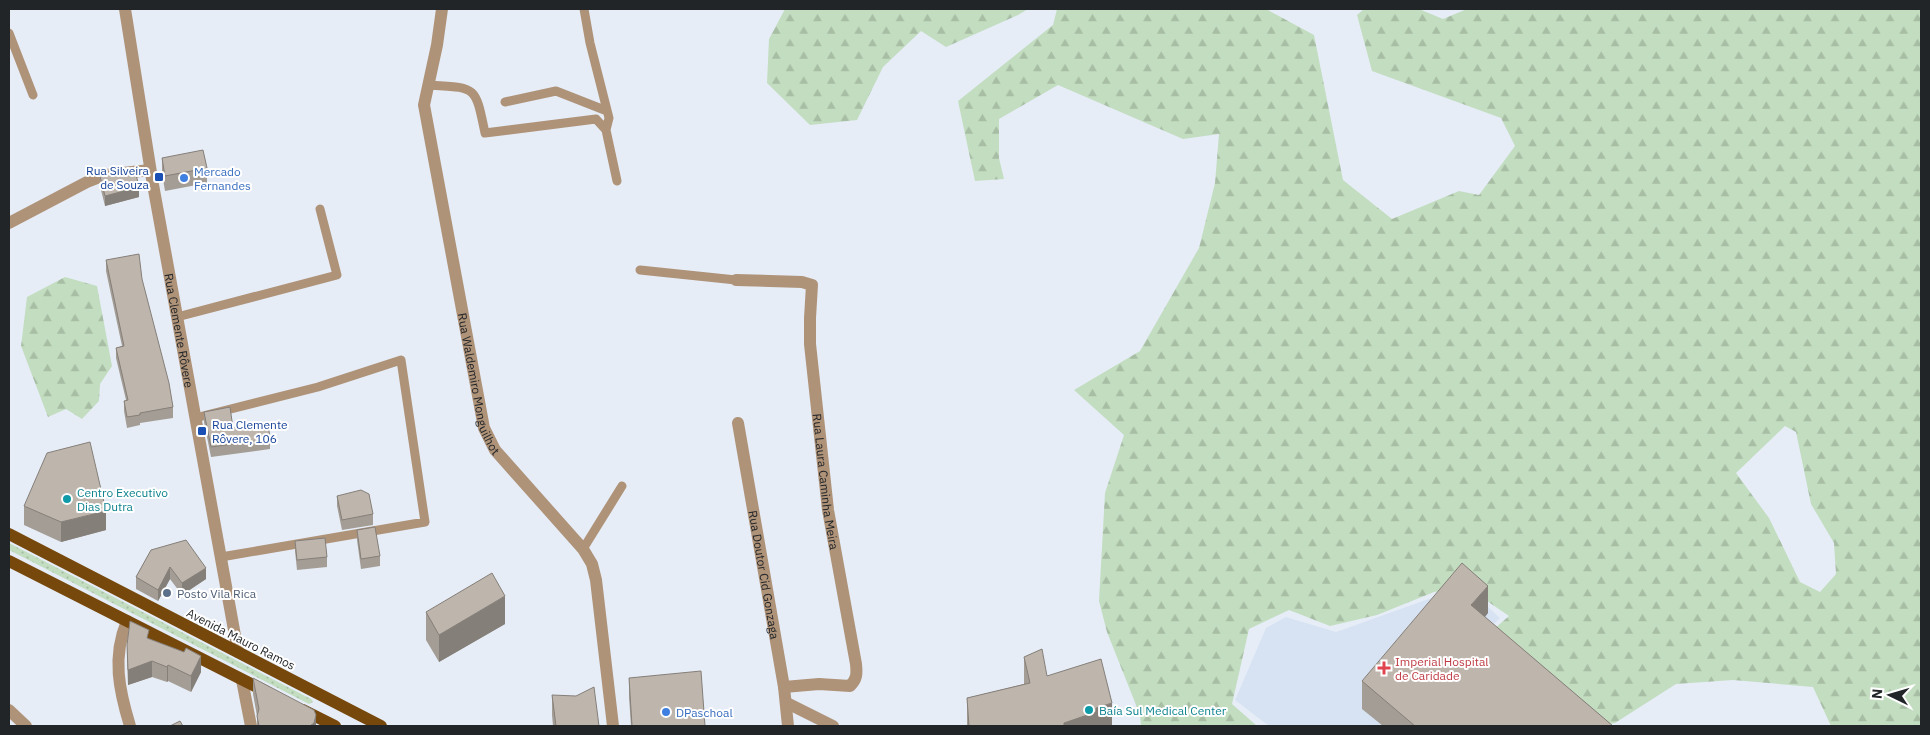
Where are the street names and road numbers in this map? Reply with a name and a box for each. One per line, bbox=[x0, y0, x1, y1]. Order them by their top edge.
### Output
street label: Rua Clemente Rôvere bbox=[162, 272, 197, 389]
street label: Rua Waldemiro Monguilhot bbox=[455, 312, 503, 458]
street label: Rua Laura Caminha Meira bbox=[810, 413, 843, 551]
street label: Rua Doutor Cid Gonzaga bbox=[746, 509, 783, 641]
street label: Avenida Mauro Ramos bbox=[184, 605, 298, 673]

